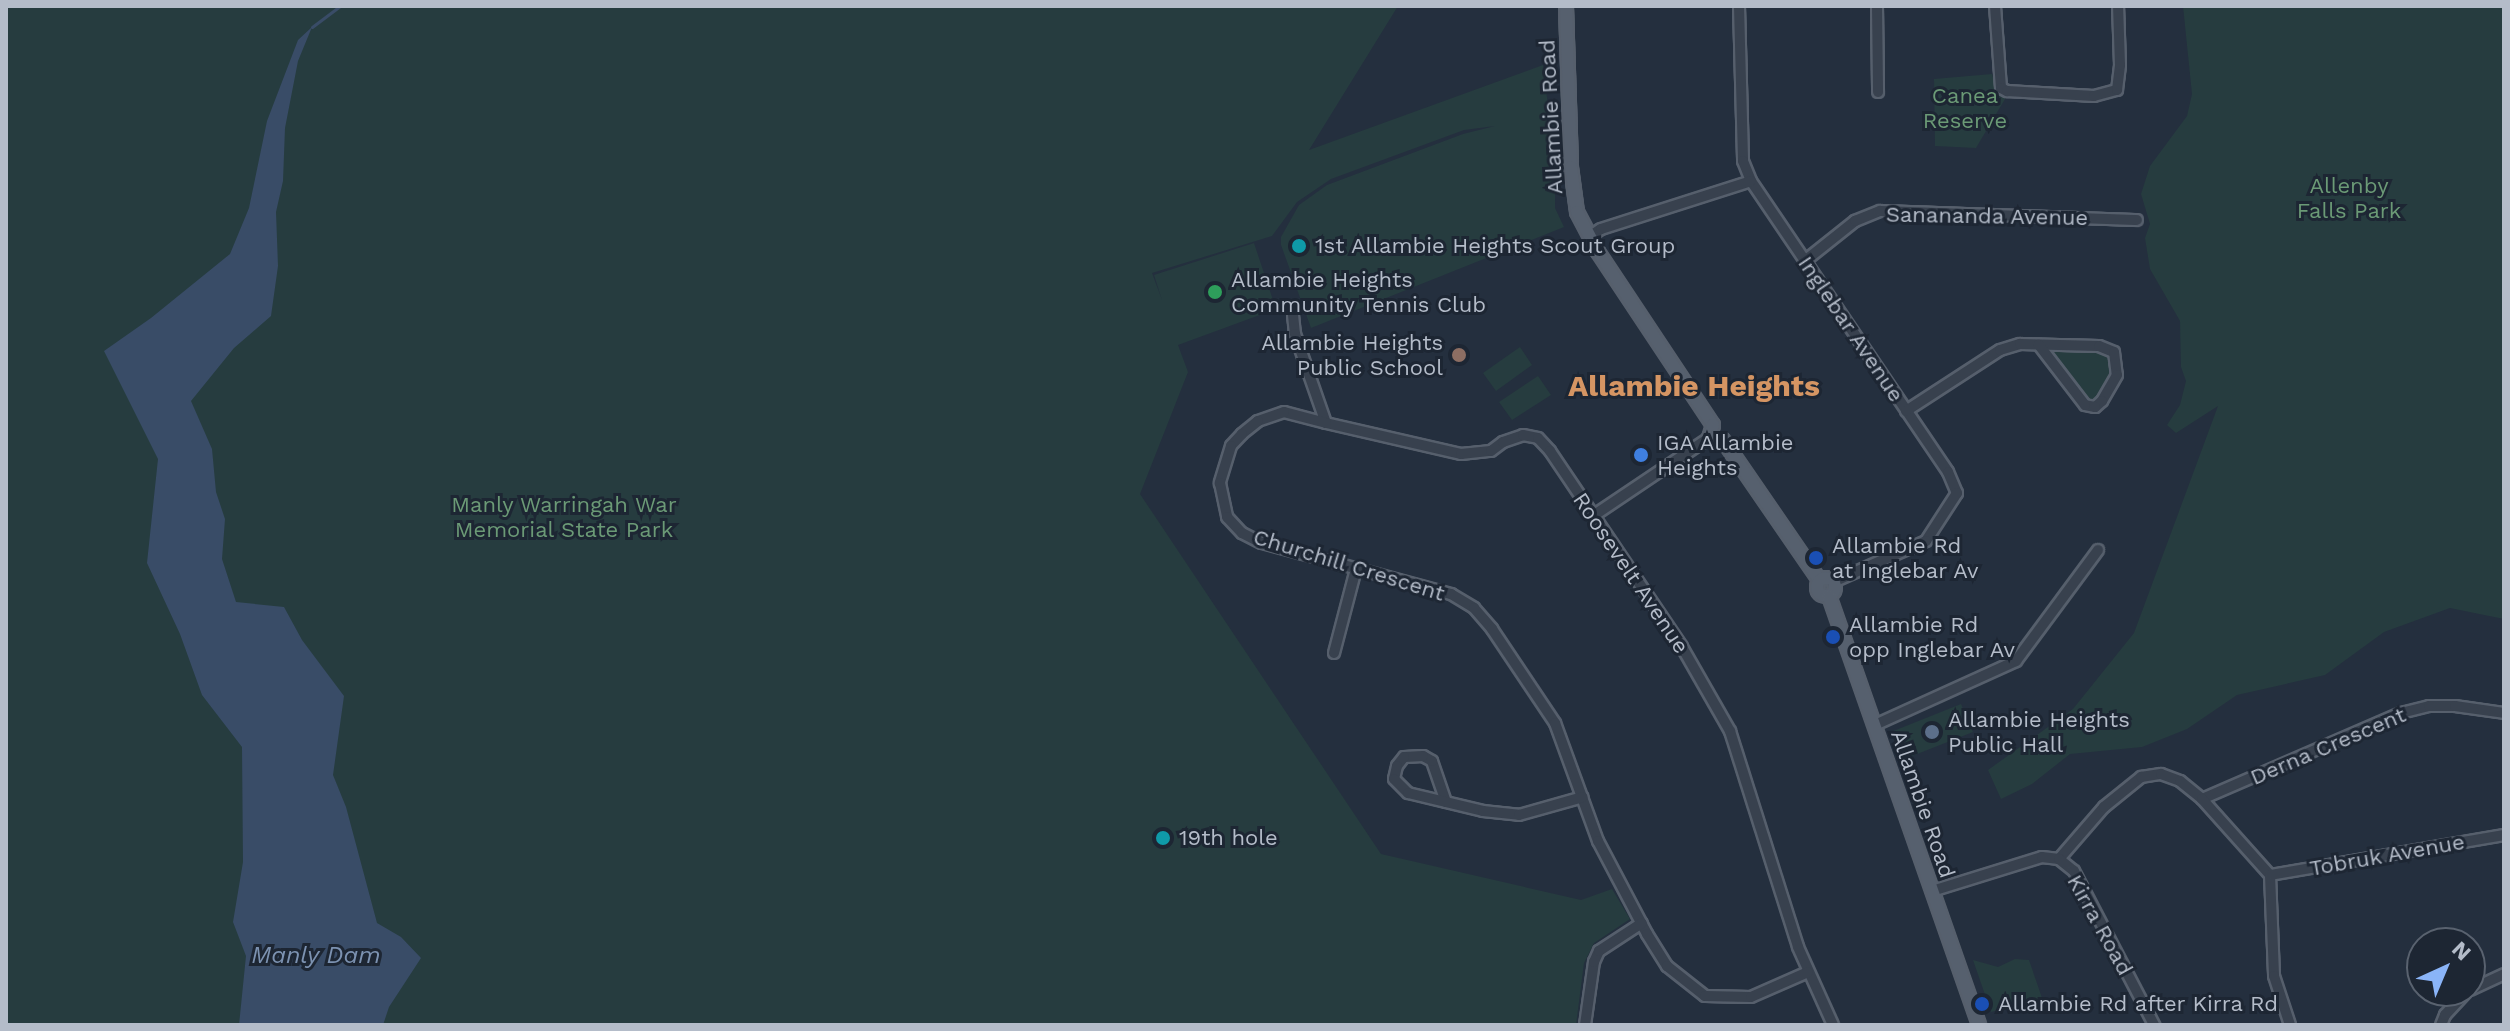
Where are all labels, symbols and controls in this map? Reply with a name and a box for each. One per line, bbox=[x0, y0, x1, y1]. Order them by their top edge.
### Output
street label: Allambie Road bbox=[1534, 39, 1568, 195]
park label: Canea Reserve bbox=[1923, 82, 2007, 134]
park label: Allenby Falls Park bbox=[2297, 172, 2401, 224]
street label: Sanananda Avenue bbox=[1885, 201, 2089, 231]
place label: 1st Allambie Heights Scout Group bbox=[1315, 233, 1676, 259]
marker: 1st Allambie Heights Scout Group bbox=[1290, 237, 1308, 255]
street label: Inglebar Avenue bbox=[1792, 250, 1910, 408]
place label: Allambie Heights Community Tennis Club bbox=[1231, 266, 1487, 318]
marker: Allambie Heights Community Tennis Club bbox=[1206, 283, 1224, 301]
place label: Allambie Heights Public School bbox=[1261, 329, 1443, 380]
marker: Allambie Heights Public School bbox=[1450, 346, 1468, 364]
district label: Allambie Heights bbox=[1568, 368, 1820, 404]
place label: IGA Allambie Heights bbox=[1657, 429, 1795, 480]
marker: IGA Allambie Heights bbox=[1632, 446, 1650, 464]
street label: Roosevelt Avenue bbox=[1567, 487, 1695, 659]
park label: Manly Warringah War Memorial State Park bbox=[451, 491, 677, 542]
street label: Churchill Crescent bbox=[1250, 523, 1448, 607]
place label: Allambie Rd at Inglebar Av bbox=[1832, 532, 1980, 584]
marker: Allambie Rd at Inglebar Av bbox=[1807, 549, 1825, 567]
place label: Allambie Rd opp Inglebar Av bbox=[1849, 611, 2016, 662]
marker: Allambie Rd opp Inglebar Av bbox=[1824, 628, 1842, 646]
street label: Derna Crescent bbox=[2246, 701, 2410, 791]
place label: Allambie Heights Public Hall bbox=[1948, 706, 2130, 758]
marker: Allambie Heights Public Hall bbox=[1923, 723, 1941, 741]
street label: Allambie Road bbox=[1885, 726, 1961, 882]
place label: 19th hole bbox=[1179, 825, 1278, 851]
street label: Tobruk Avenue bbox=[2307, 828, 2467, 882]
marker: 19th hole bbox=[1154, 829, 1172, 847]
street label: Kirra Road bbox=[2061, 870, 2139, 980]
north arrow bbox=[2406, 927, 2486, 1007]
text: N bbox=[2447, 936, 2476, 965]
water label: Manly Dam bbox=[251, 942, 381, 970]
place label: Allambie Rd after Kirra Rd bbox=[1998, 991, 2279, 1017]
marker: Allambie Rd after Kirra Rd bbox=[1973, 995, 1991, 1013]

